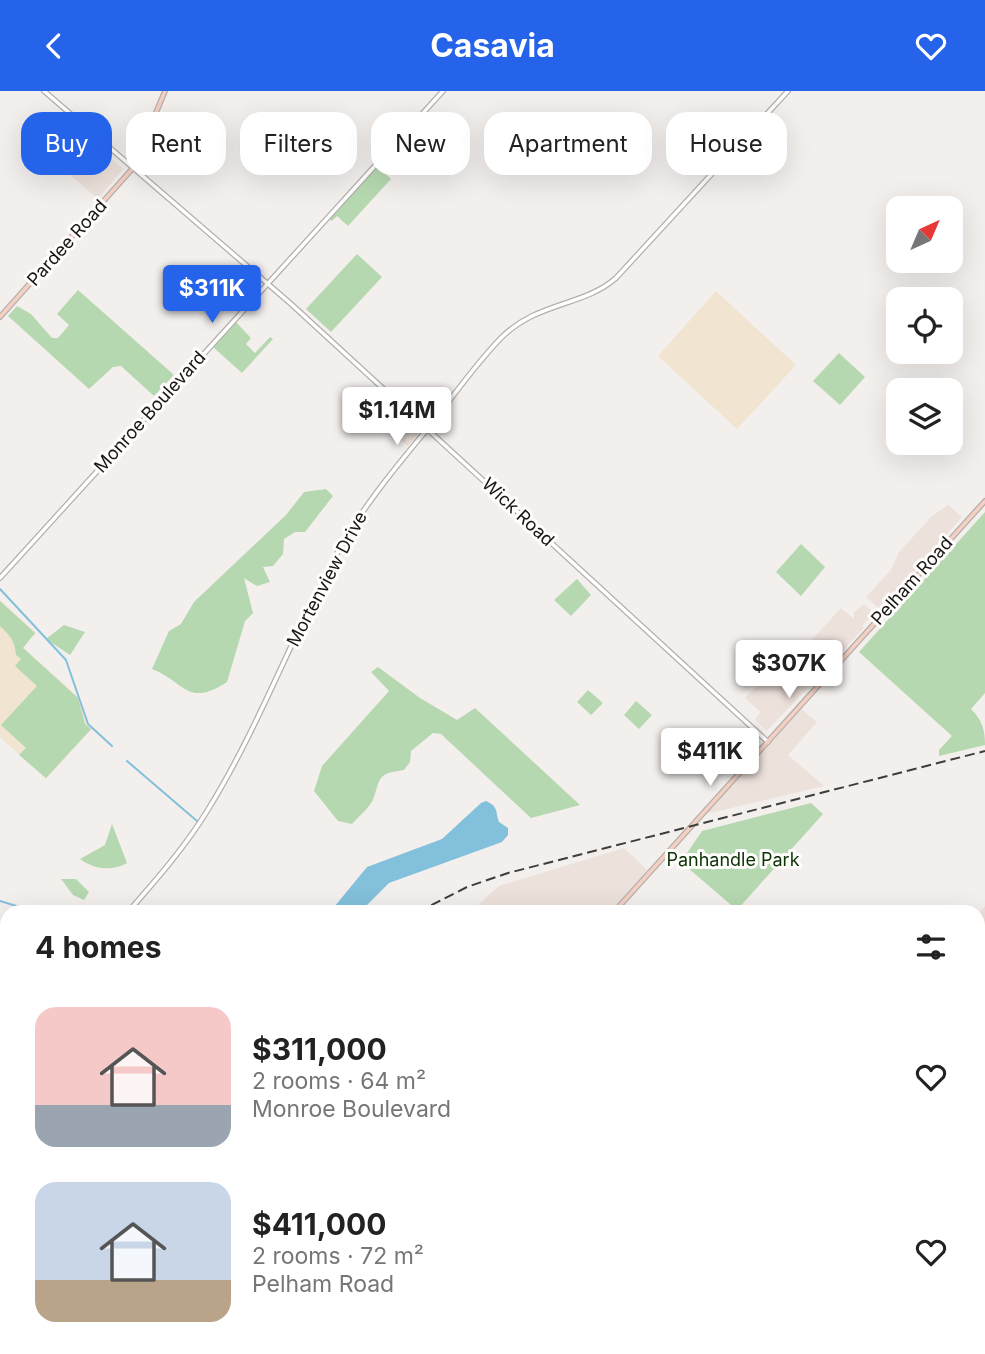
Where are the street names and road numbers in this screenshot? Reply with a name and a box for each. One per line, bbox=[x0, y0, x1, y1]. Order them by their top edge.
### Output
street label: Pardee Road bbox=[22, 195, 111, 290]
street label: Monroe Boulevard bbox=[90, 347, 210, 477]
street label: Wick Road bbox=[478, 473, 559, 550]
street label: Mortenview Drive bbox=[282, 508, 371, 650]
street label: Pelham Road bbox=[867, 532, 957, 629]

